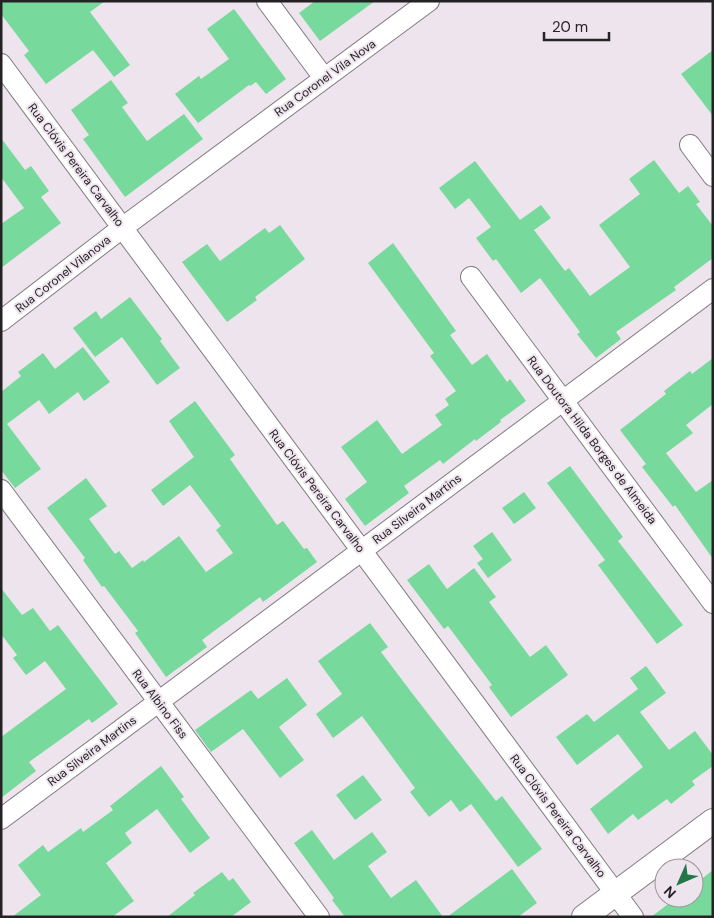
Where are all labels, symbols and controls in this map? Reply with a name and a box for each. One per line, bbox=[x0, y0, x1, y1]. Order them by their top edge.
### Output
scale bar bbox=[544, 10, 609, 42]
text: 20 m bbox=[552, 17, 588, 37]
street label: Rua Coronel Vila Nova bbox=[271, 36, 379, 120]
street label: Rua Clóvis Pereira Carvalho bbox=[24, 100, 128, 230]
street label: Rua Coronel Vilanova bbox=[12, 232, 114, 316]
street label: Rua Doutora Hilda Borges de Almeida bbox=[523, 353, 661, 527]
street label: Rua Clóvis Pereira Carvalho bbox=[265, 426, 369, 556]
street label: Rua Silveira Martins bbox=[369, 470, 465, 548]
street label: Rua Albino Fiss bbox=[129, 666, 191, 742]
street label: Rua Silveira Martins bbox=[44, 712, 140, 790]
street label: Rua Clóvis Pereira Carvalho bbox=[506, 751, 610, 881]
north arrow bbox=[654, 858, 704, 908]
text: N bbox=[660, 882, 680, 902]

